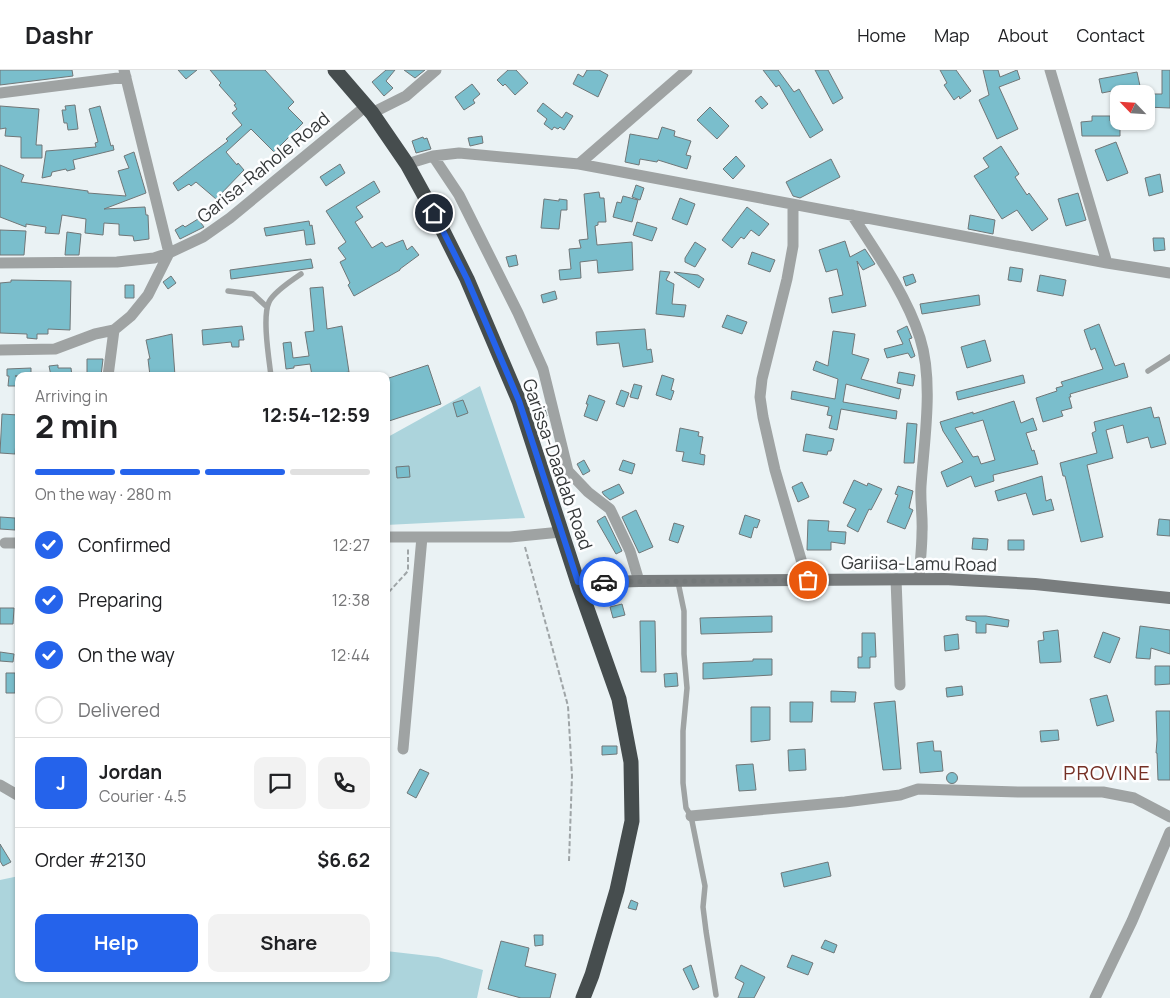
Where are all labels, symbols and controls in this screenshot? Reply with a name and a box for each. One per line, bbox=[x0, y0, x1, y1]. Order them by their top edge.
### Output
text: Dashr bbox=[25, 18, 93, 51]
text: Home bbox=[857, 23, 906, 47]
text: Map bbox=[934, 23, 970, 47]
text: About bbox=[998, 23, 1048, 47]
text: Contact bbox=[1076, 23, 1145, 47]
north arrow bbox=[1110, 85, 1155, 130]
map controls bbox=[1110, 85, 1155, 130]
street label: Garisa-Rahole Road bbox=[192, 106, 334, 228]
pin bbox=[413, 192, 455, 234]
icon: home bbox=[420, 199, 448, 227]
street label: Garissa-Daadab Road bbox=[517, 375, 599, 553]
text: Arriving in bbox=[35, 385, 108, 407]
text: 12:54–12:59 bbox=[262, 402, 370, 428]
text: 2 min bbox=[35, 404, 118, 448]
text: On the way · 280 m bbox=[35, 483, 171, 505]
icon: check bbox=[35, 531, 63, 559]
text: Confirmed bbox=[78, 532, 171, 558]
text: 12:27 bbox=[333, 534, 370, 556]
street label: Gariisa-Lamu Road bbox=[841, 550, 997, 576]
courier bbox=[579, 557, 629, 607]
pin bbox=[787, 559, 829, 601]
icon: bag bbox=[794, 566, 822, 594]
icon: car bbox=[590, 568, 618, 596]
icon: check bbox=[35, 586, 63, 614]
text: Preparing bbox=[78, 587, 163, 613]
text: 12:38 bbox=[332, 589, 370, 611]
icon: check bbox=[35, 641, 63, 669]
text: On the way bbox=[78, 642, 175, 668]
text: 12:44 bbox=[331, 644, 370, 666]
text: Delivered bbox=[78, 697, 160, 723]
button: chat bbox=[254, 757, 306, 809]
button: phone bbox=[318, 757, 370, 809]
text: Jordan bbox=[99, 759, 162, 785]
district label: PROVINE bbox=[1063, 759, 1151, 786]
text: J bbox=[56, 770, 66, 796]
text: Courier · 4.5 bbox=[99, 785, 186, 807]
text: Order #2130 bbox=[35, 847, 146, 873]
text: $6.62 bbox=[317, 847, 370, 873]
button: Help bbox=[35, 914, 198, 972]
button: Share bbox=[208, 914, 370, 972]

